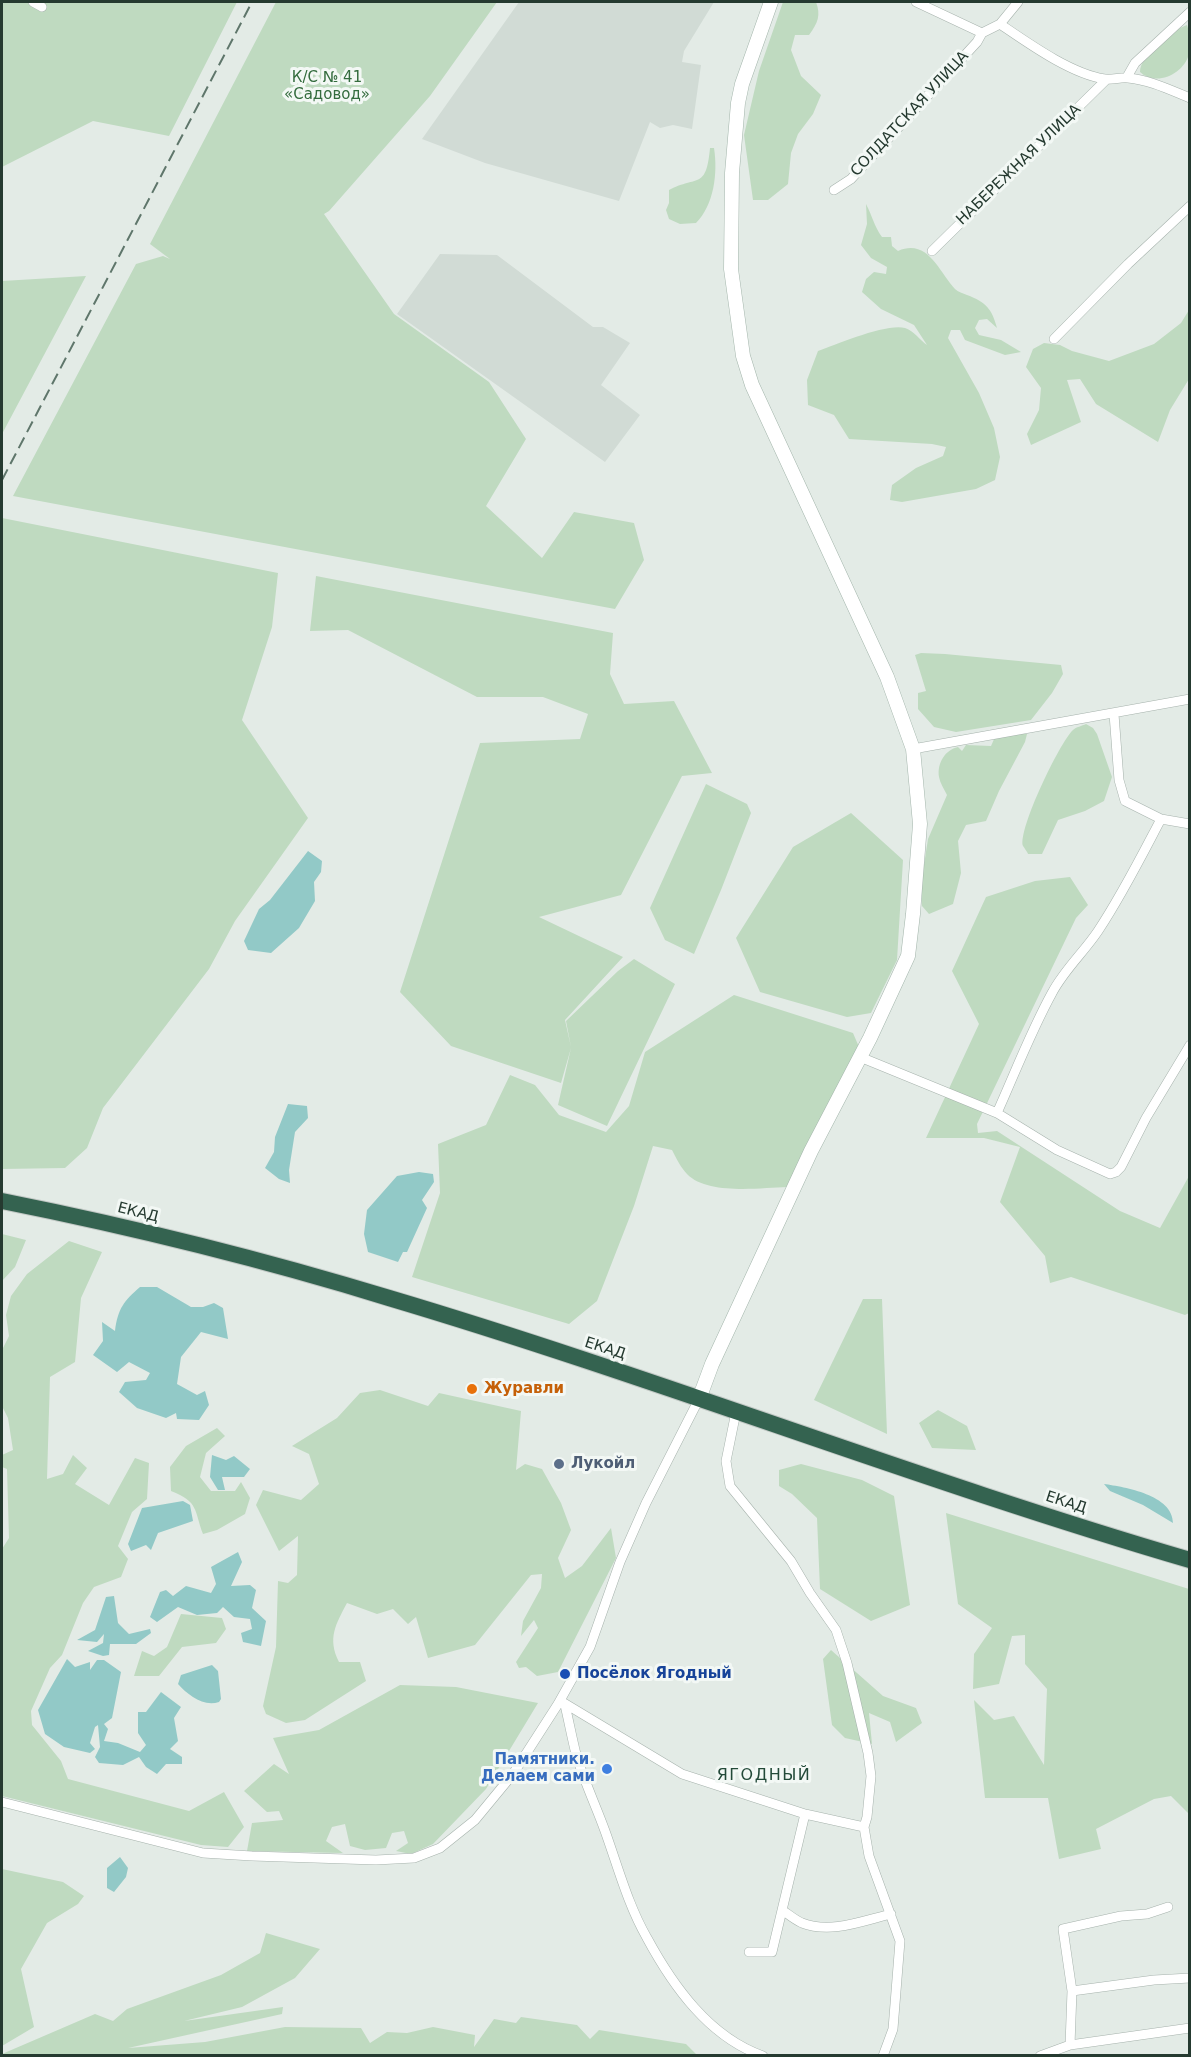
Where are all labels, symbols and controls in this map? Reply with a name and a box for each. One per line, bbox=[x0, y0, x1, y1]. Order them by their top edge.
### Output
street label: СОЛДАТСКАЯ УЛИЦА bbox=[847, 48, 973, 180]
park label: К/С № 41 «Садовод» bbox=[284, 69, 370, 104]
street label: НАБЕРЕЖНАЯ УЛИЦА bbox=[953, 101, 1085, 229]
street label: ЕКАД bbox=[115, 1199, 161, 1227]
street label: ЕКАД bbox=[582, 1334, 628, 1364]
place label: Журавли bbox=[484, 1380, 564, 1398]
marker: Журавли bbox=[465, 1382, 479, 1396]
place label: Лукойл bbox=[571, 1455, 635, 1473]
marker: Лукойл bbox=[552, 1457, 566, 1471]
street label: ЕКАД bbox=[1043, 1488, 1089, 1518]
place label: Посёлок Ягодный bbox=[577, 1665, 732, 1683]
marker: Посёлок Ягодный bbox=[558, 1667, 572, 1681]
place label: Памятники. Делаем сами bbox=[481, 1751, 595, 1786]
marker: Памятники. Делаем сами bbox=[600, 1762, 614, 1776]
district label: ЯГОДНЫЙ bbox=[717, 1766, 811, 1786]

